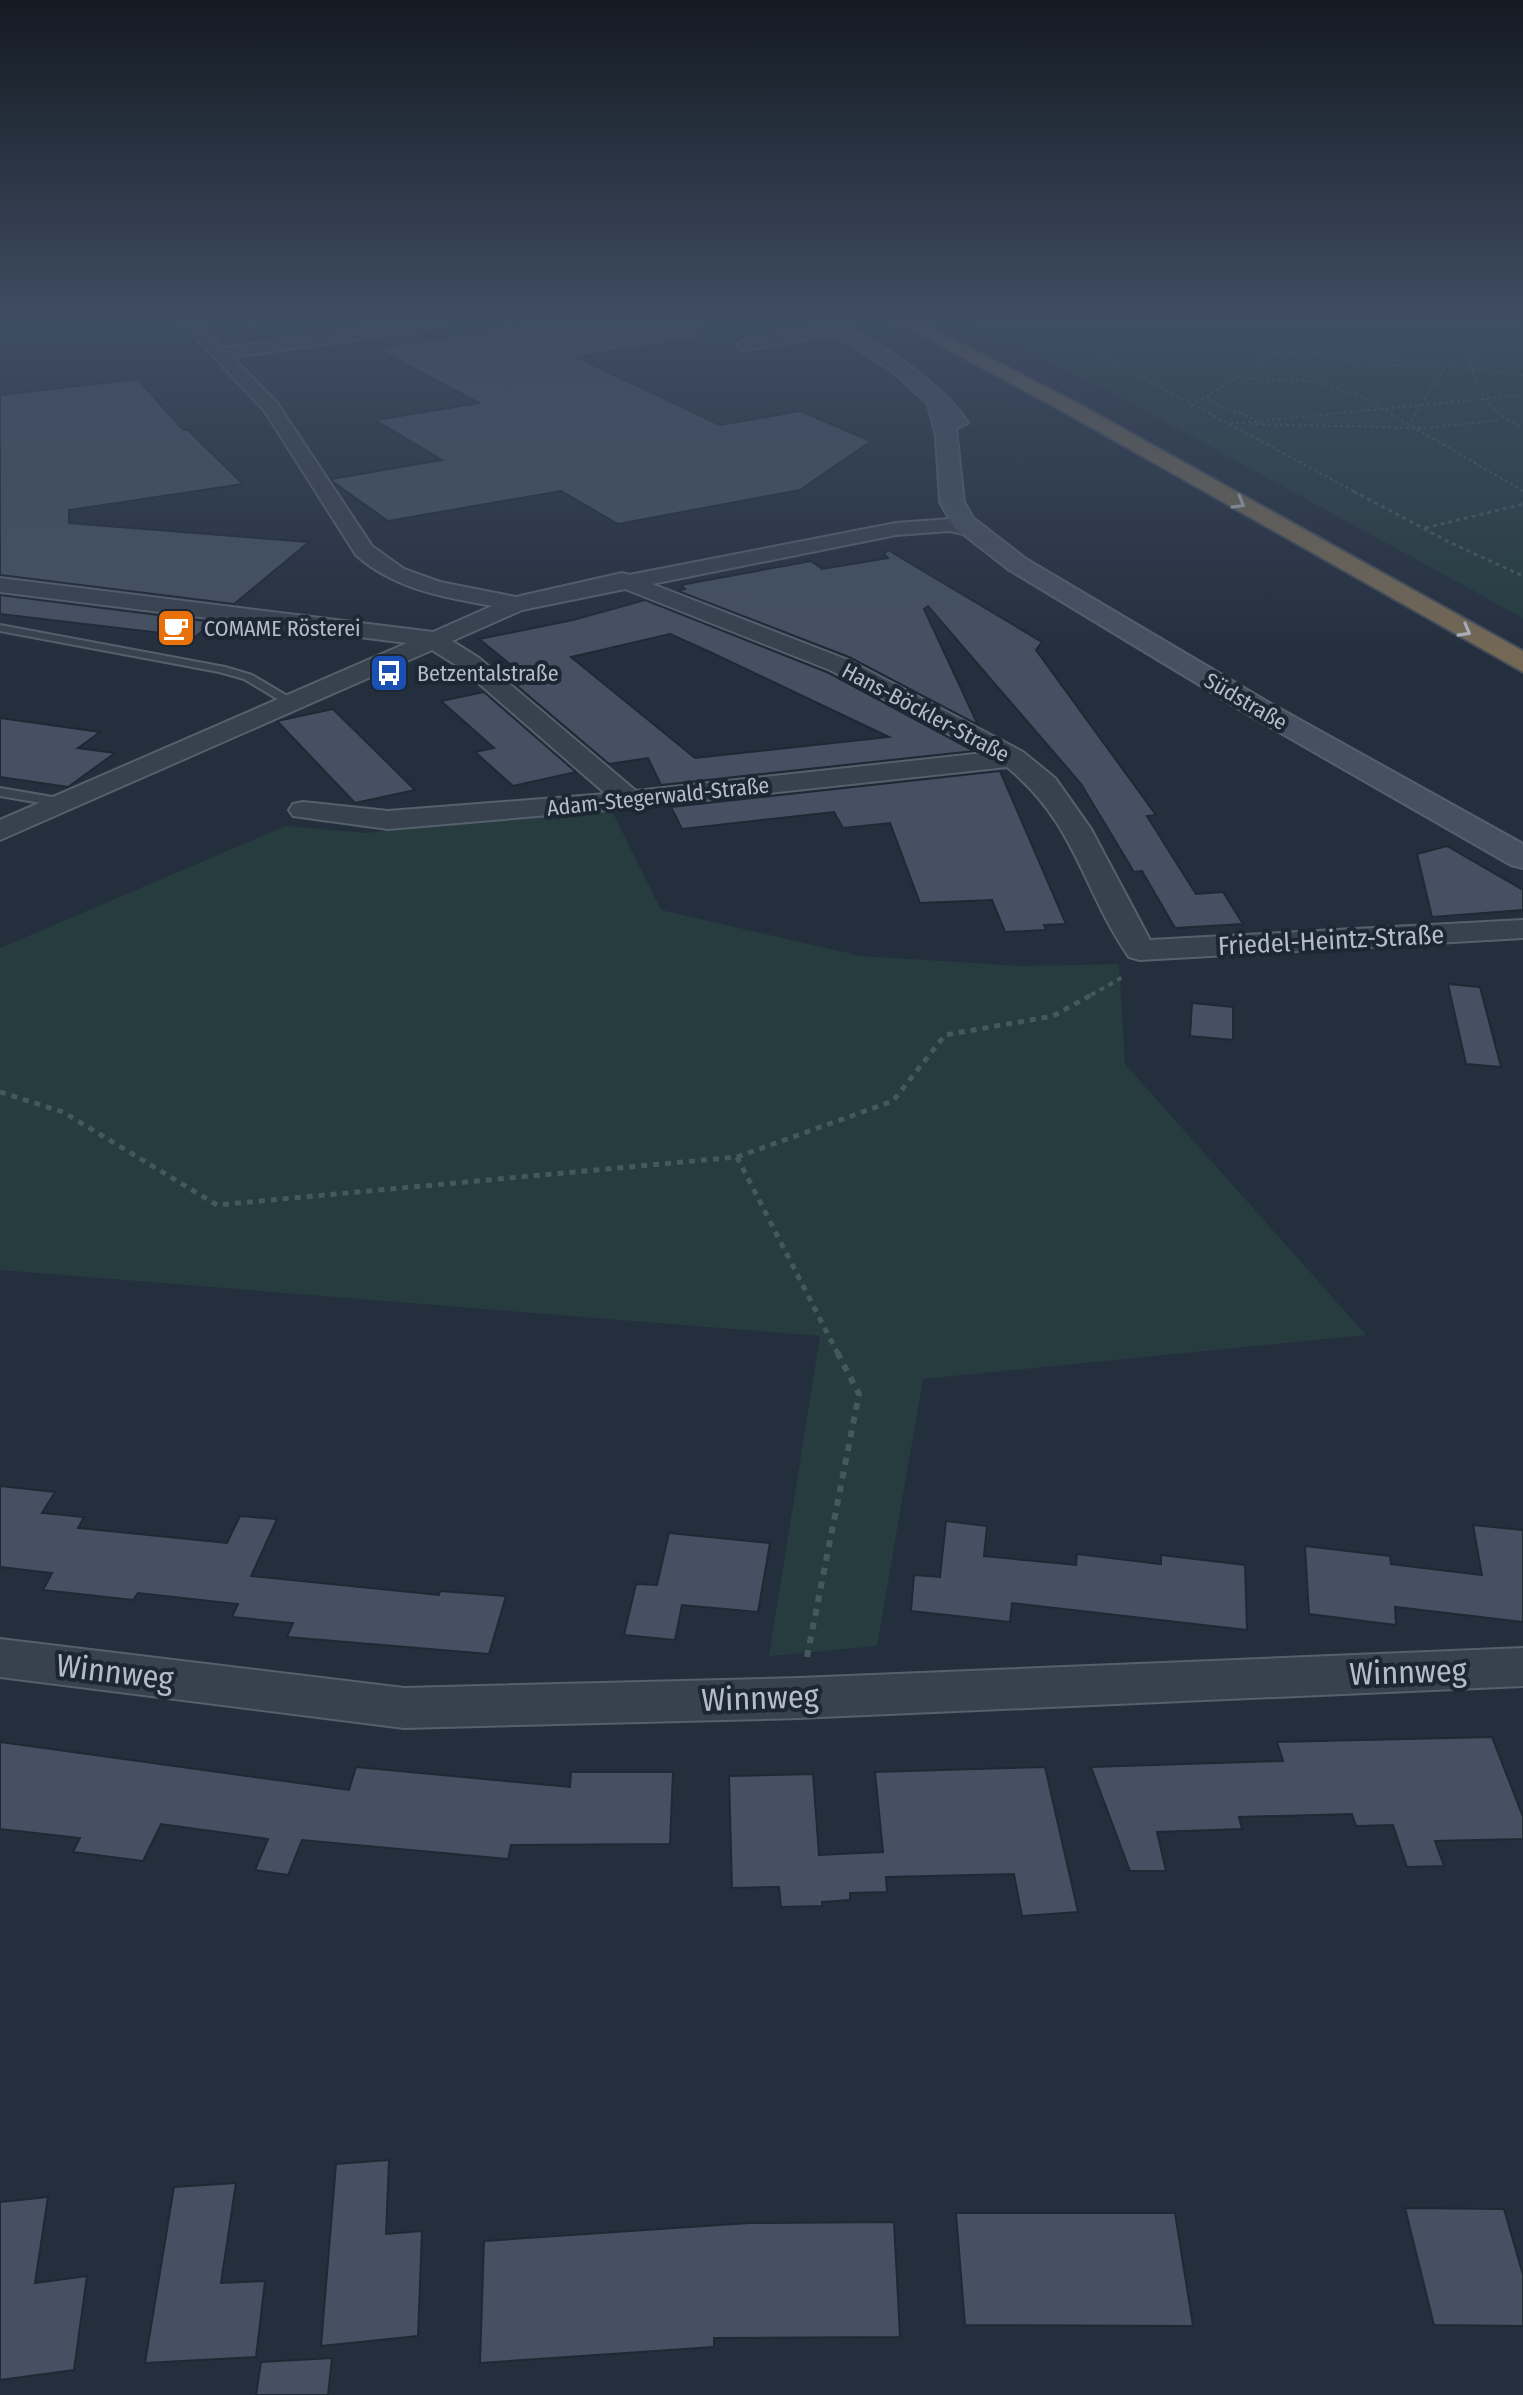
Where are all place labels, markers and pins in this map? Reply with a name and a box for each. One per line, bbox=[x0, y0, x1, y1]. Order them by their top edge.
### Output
cafe icon: COMAME Rösterei bbox=[155, 607, 197, 649]
place label: COMAME Rösterei bbox=[204, 615, 361, 642]
bus stop icon: Betzentalstraße bbox=[368, 652, 410, 694]
place label: Betzentalstraße bbox=[417, 660, 559, 687]

